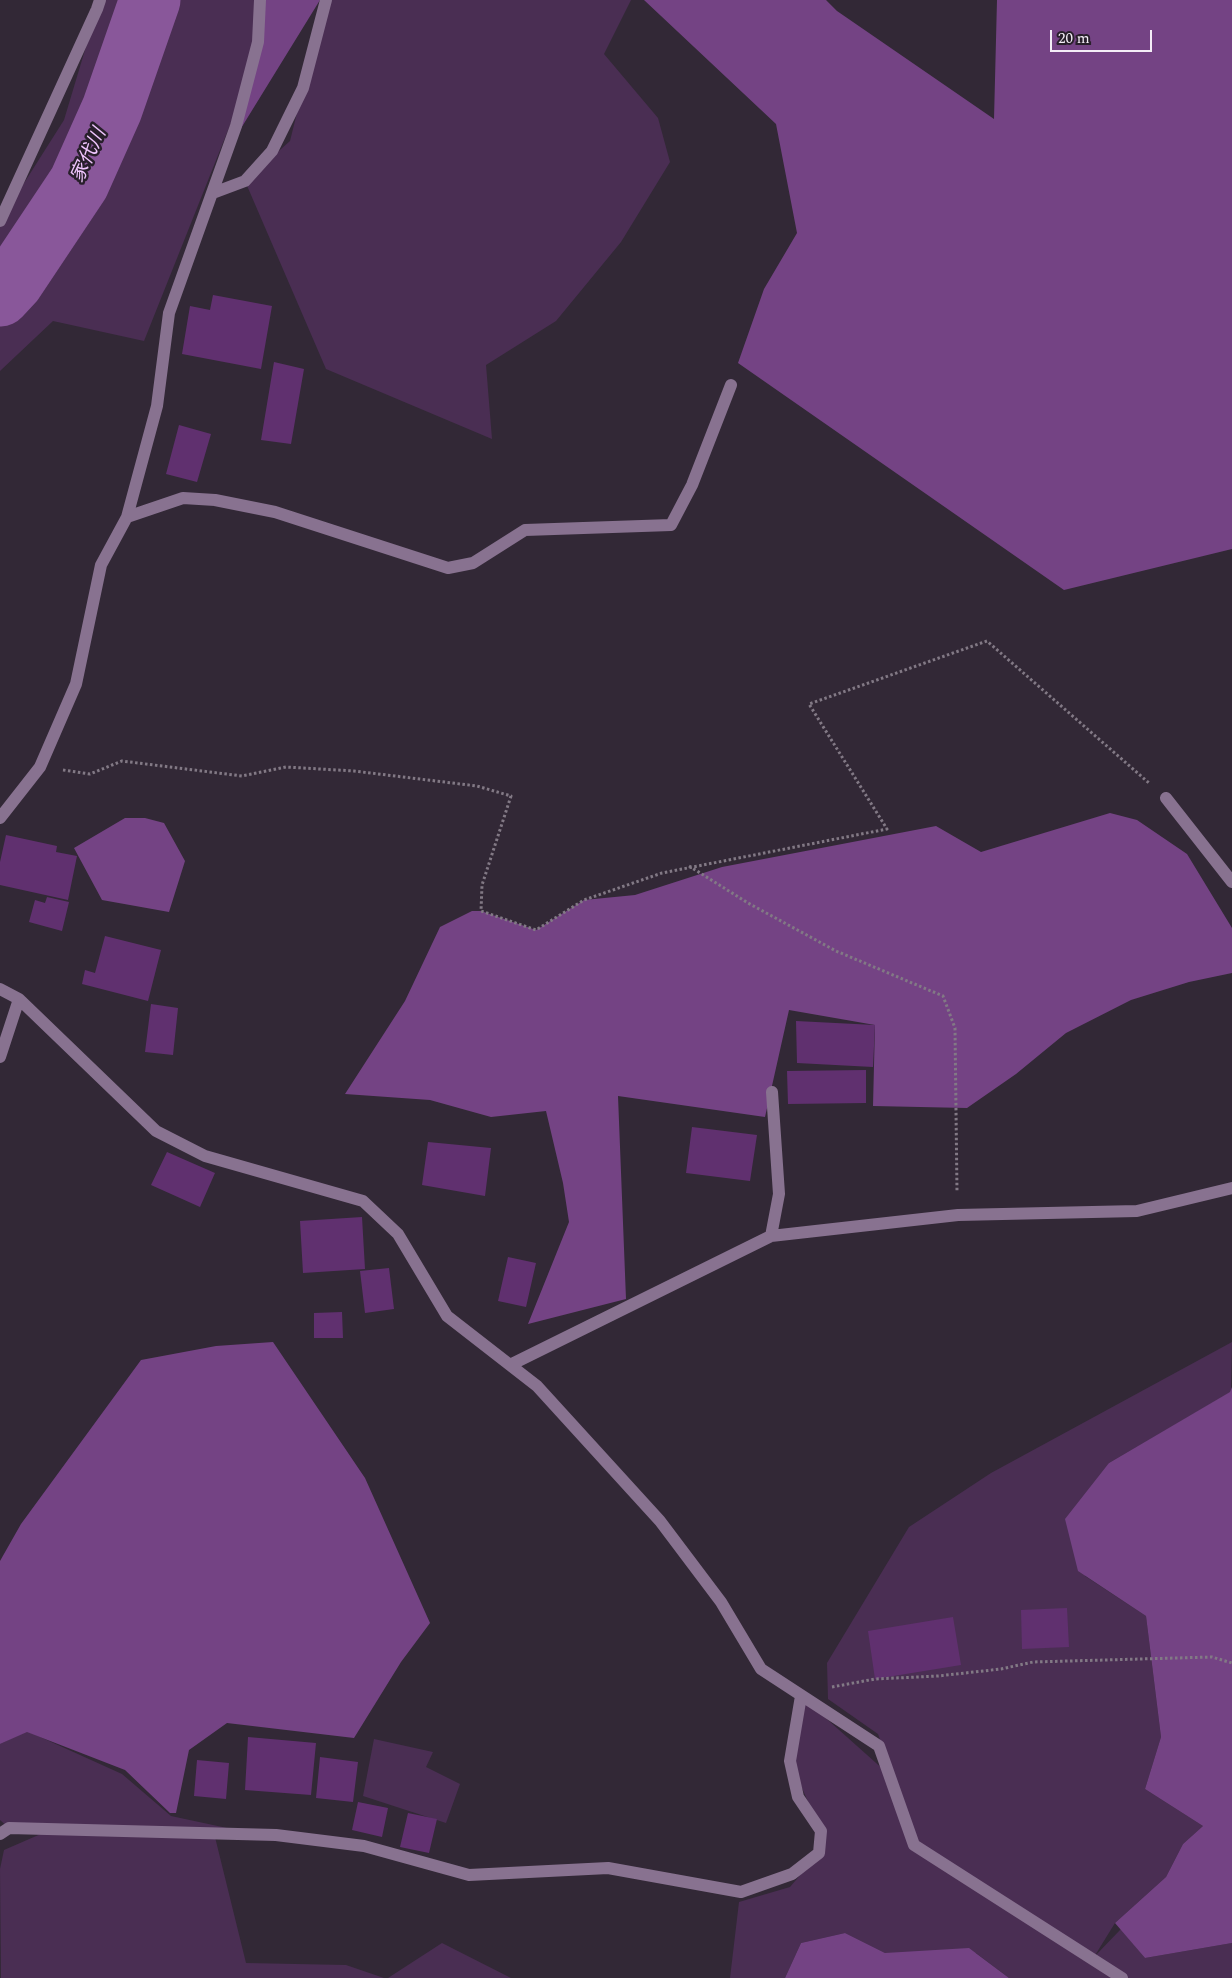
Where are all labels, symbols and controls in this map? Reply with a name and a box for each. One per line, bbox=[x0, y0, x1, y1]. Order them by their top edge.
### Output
scale bar bbox=[1052, 20, 1154, 52]
text: 20 m bbox=[1058, 27, 1090, 50]
water label: 家代川 bbox=[68, 125, 112, 187]

